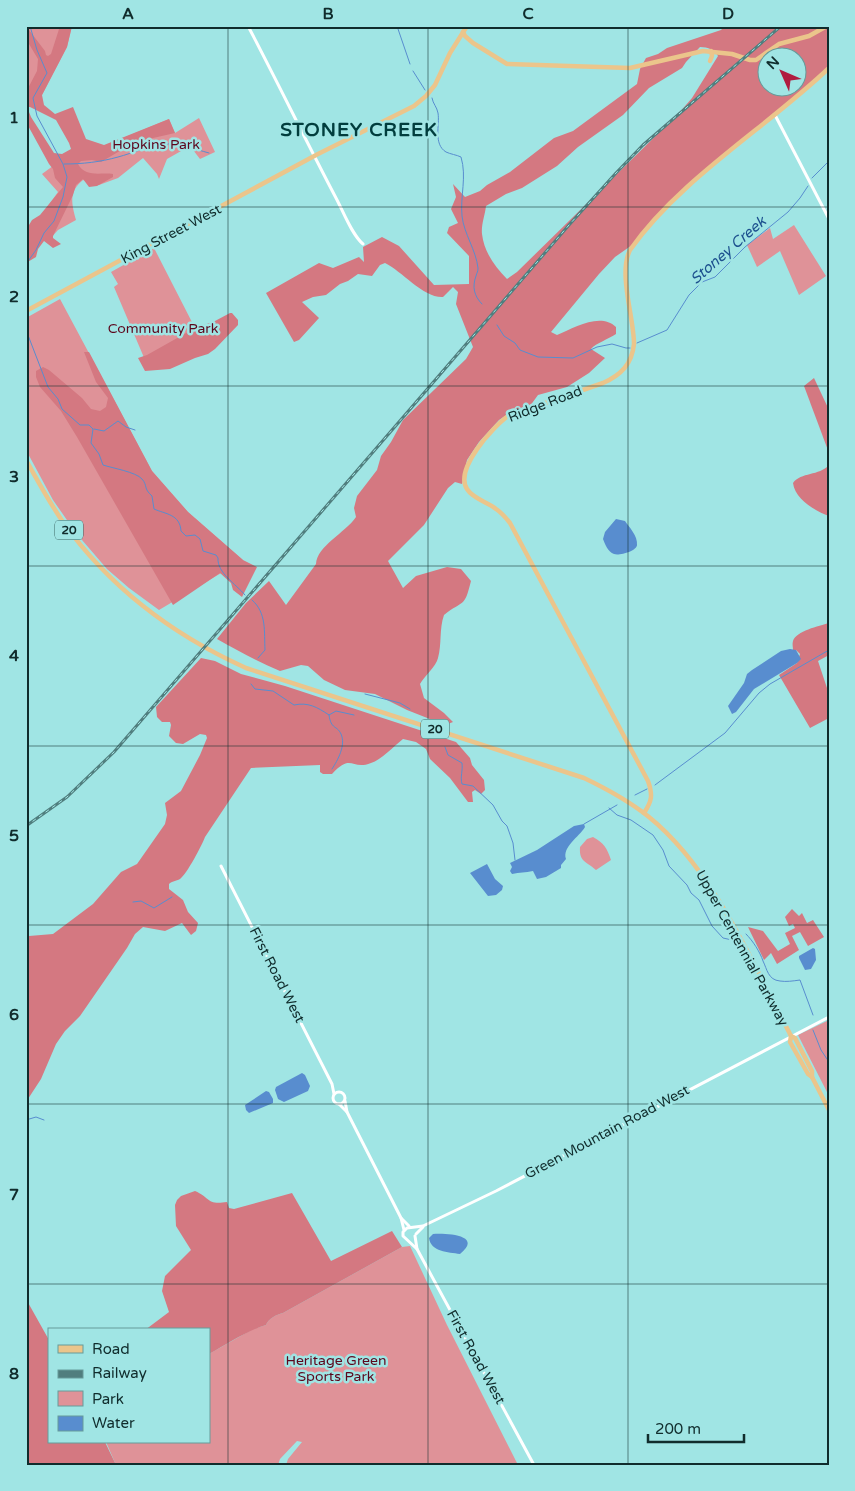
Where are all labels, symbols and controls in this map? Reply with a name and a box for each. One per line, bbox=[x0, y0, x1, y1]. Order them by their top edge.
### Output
text: A bbox=[122, 4, 134, 24]
text: B bbox=[322, 4, 334, 24]
text: C bbox=[522, 4, 534, 24]
text: D bbox=[722, 4, 734, 24]
north arrow bbox=[758, 48, 808, 98]
text: N bbox=[763, 53, 783, 73]
text: 1 bbox=[9, 108, 19, 128]
district label: STONEY CREEK bbox=[280, 119, 438, 141]
park label: Hopkins Park bbox=[112, 136, 200, 153]
street label: King Street West bbox=[118, 200, 225, 268]
water label: Stoney Creek bbox=[687, 211, 771, 288]
text: 2 bbox=[9, 287, 19, 307]
park label: Community Park bbox=[108, 320, 219, 337]
street label: Ridge Road bbox=[506, 382, 584, 426]
text: 3 bbox=[9, 467, 19, 487]
road number: 20 bbox=[55, 520, 83, 540]
text: 4 bbox=[9, 646, 19, 666]
road number: 20 bbox=[421, 720, 449, 739]
text: 5 bbox=[9, 826, 19, 846]
street label: Upper Centennial Parkway bbox=[692, 867, 792, 1029]
street label: First Road West bbox=[246, 924, 309, 1026]
text: 6 bbox=[9, 1005, 19, 1025]
street label: Green Mountain Road West bbox=[522, 1081, 693, 1183]
text: 7 bbox=[9, 1185, 19, 1205]
street label: First Road West bbox=[443, 1307, 509, 1408]
legend bbox=[48, 1328, 210, 1444]
text: Road bbox=[92, 1340, 130, 1358]
park label: Heritage Green Sports Park bbox=[286, 1352, 386, 1385]
text: 8 bbox=[9, 1364, 19, 1384]
text: Railway bbox=[92, 1364, 147, 1382]
text: Park bbox=[92, 1390, 124, 1408]
scale bar bbox=[648, 1411, 744, 1443]
text: Water bbox=[92, 1414, 135, 1432]
text: 200 m bbox=[655, 1420, 701, 1438]

